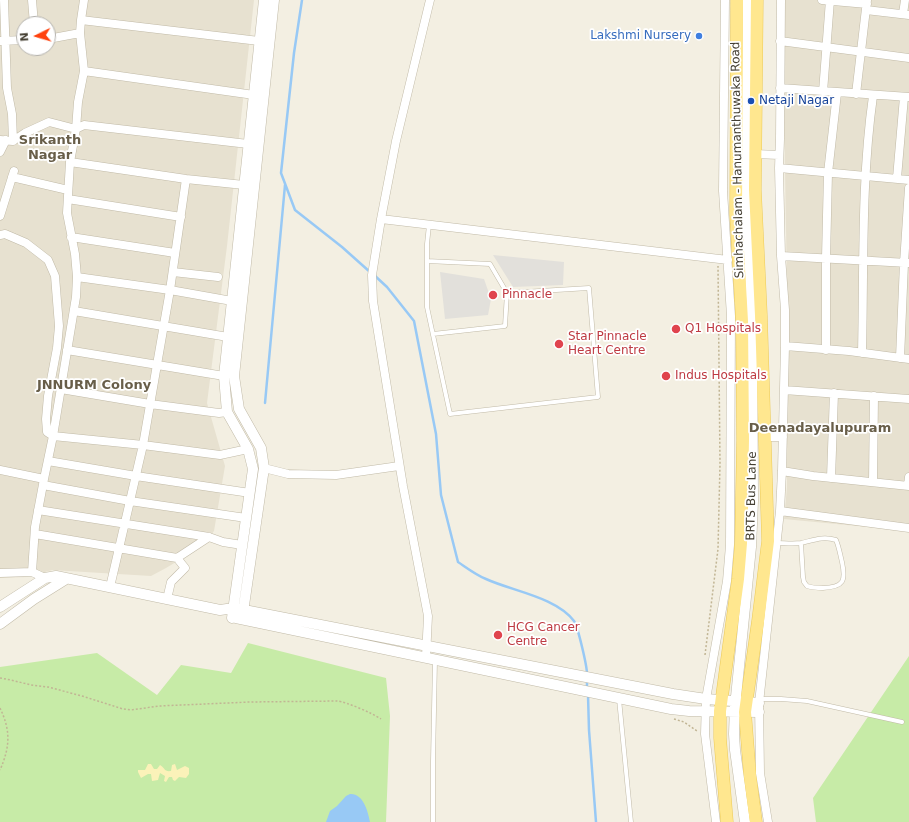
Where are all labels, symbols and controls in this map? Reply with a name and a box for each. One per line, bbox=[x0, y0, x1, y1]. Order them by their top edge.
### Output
north arrow bbox=[16, 16, 56, 56]
place label: Lakshmi Nursery bbox=[590, 29, 691, 43]
marker: Lakshmi Nursery bbox=[694, 31, 704, 41]
text: N bbox=[18, 32, 31, 42]
street label: Simhachalam - Hanumanthuwaka Road bbox=[729, 41, 747, 279]
place label: Netaji Nagar bbox=[759, 94, 834, 108]
marker: Netaji Nagar bbox=[746, 96, 756, 106]
district label: Srikanth Nagar bbox=[19, 133, 81, 164]
place label: Pinnacle bbox=[502, 288, 552, 302]
marker: Pinnacle bbox=[487, 289, 499, 301]
place label: Q1 Hospitals bbox=[685, 322, 761, 336]
marker: Q1 Hospitals bbox=[670, 323, 682, 335]
place label: Star Pinnacle Heart Centre bbox=[568, 330, 647, 358]
marker: Star Pinnacle Heart Centre bbox=[553, 338, 565, 350]
place label: Indus Hospitals bbox=[675, 369, 767, 383]
marker: Indus Hospitals bbox=[660, 370, 672, 382]
district label: JNNURM Colony bbox=[37, 378, 151, 394]
district label: Deenadayalupuram bbox=[749, 421, 891, 437]
street label: BRTS Bus Lane bbox=[744, 451, 760, 541]
place label: HCG Cancer Centre bbox=[507, 621, 580, 649]
marker: HCG Cancer Centre bbox=[492, 629, 504, 641]

